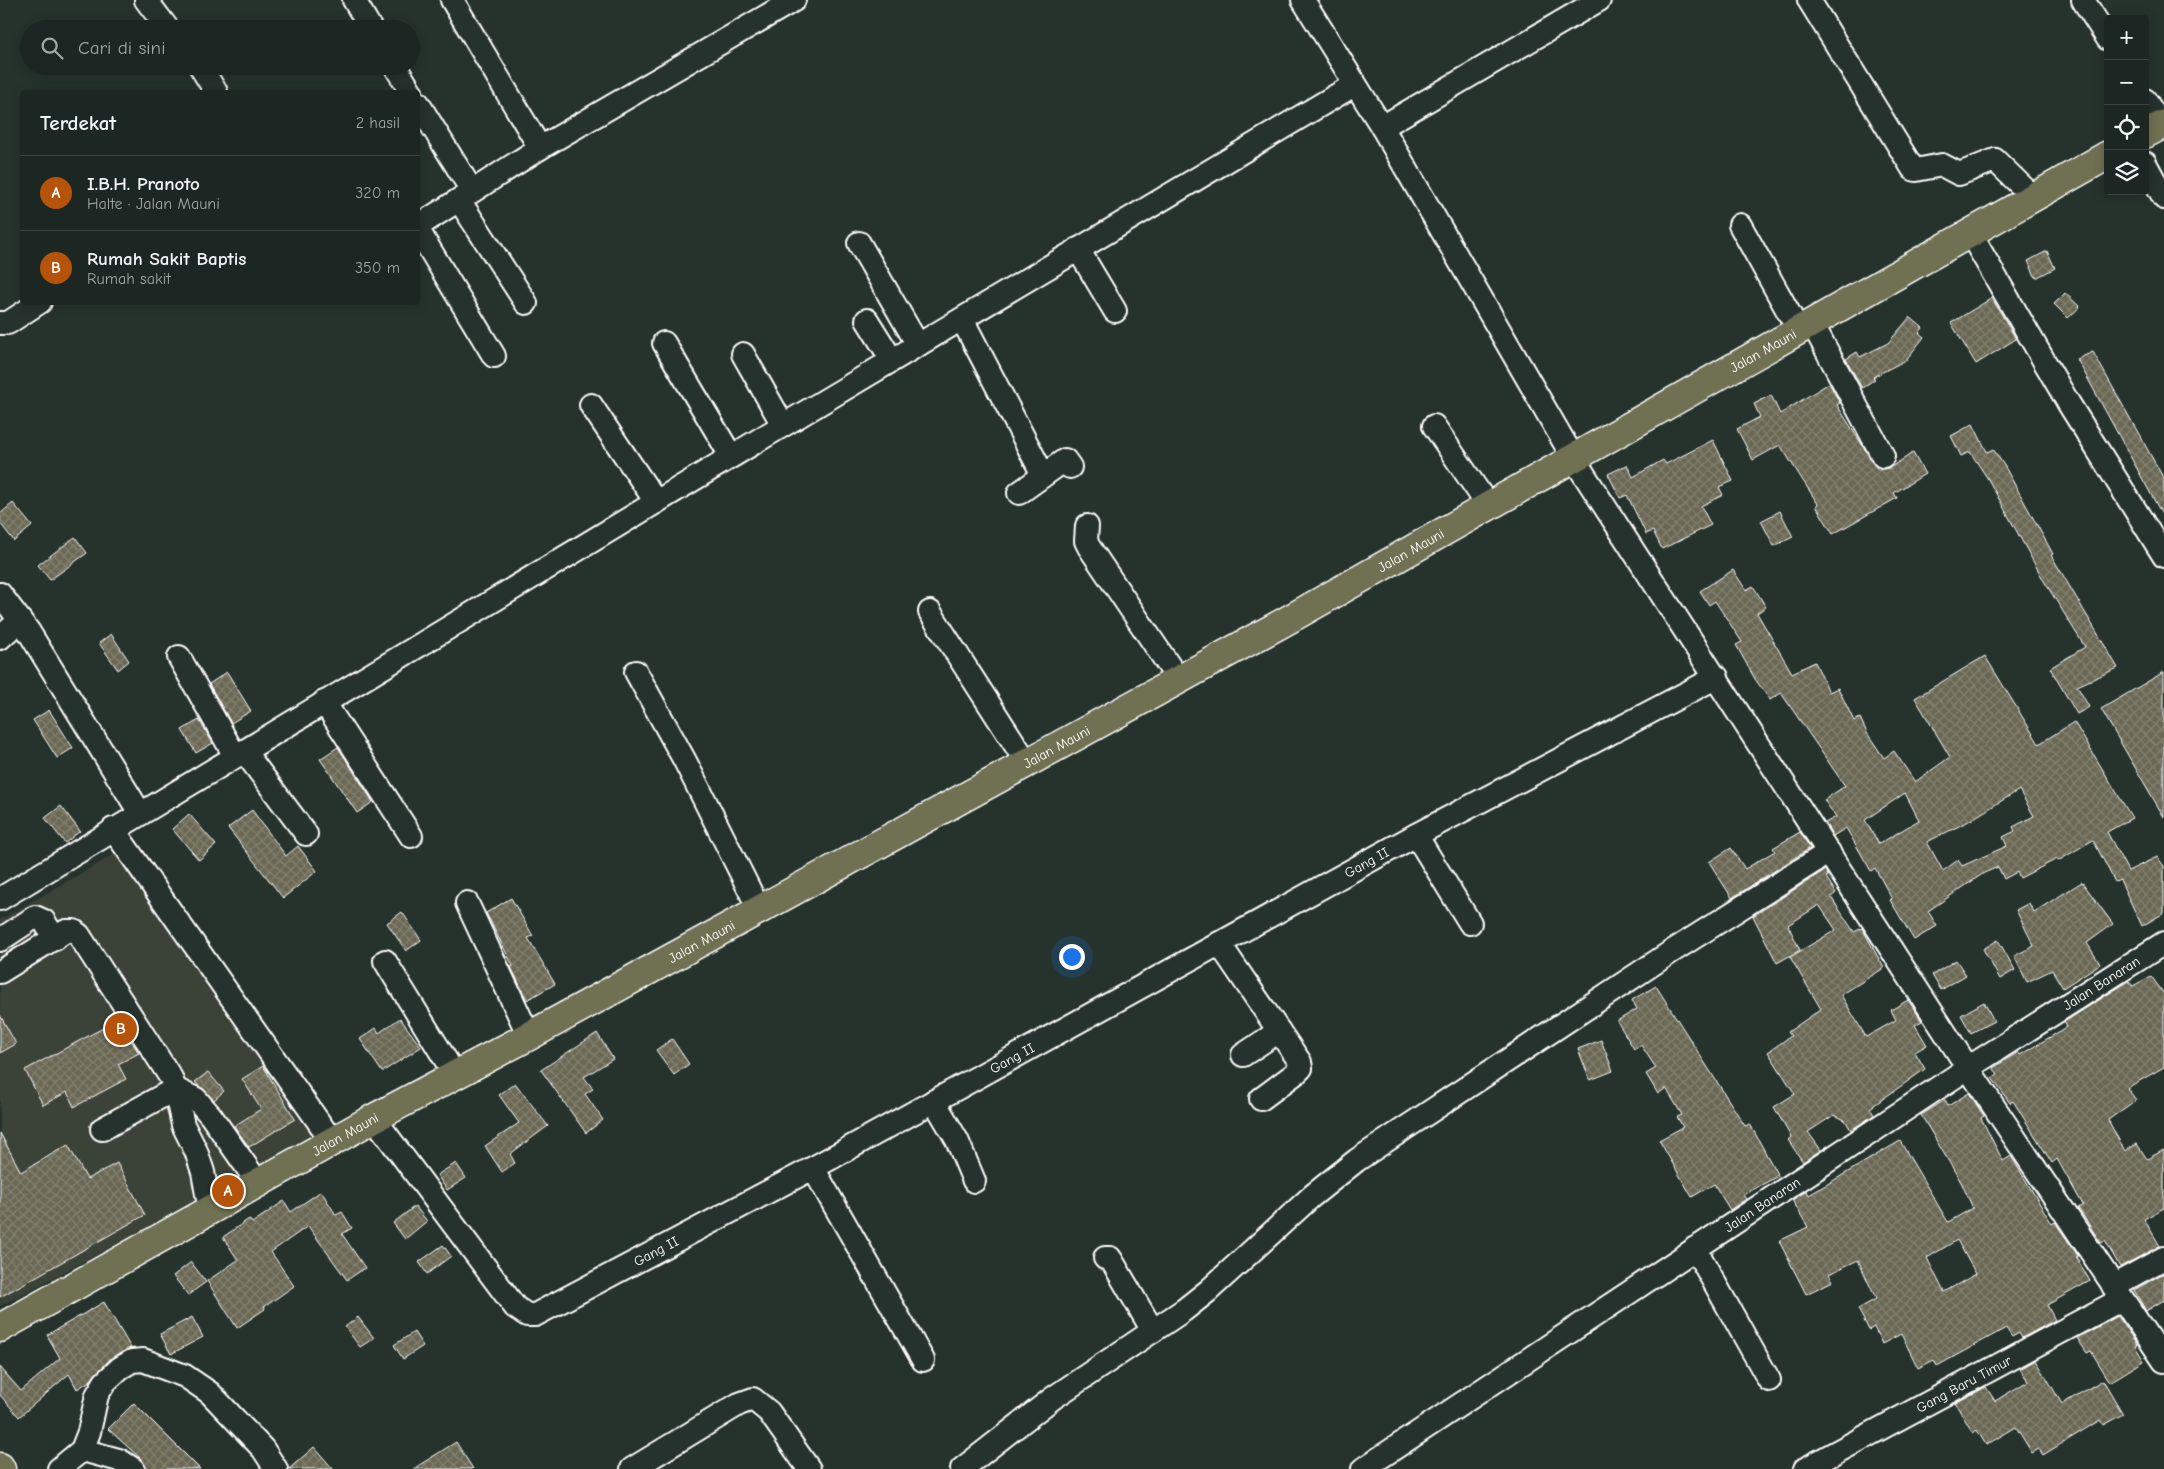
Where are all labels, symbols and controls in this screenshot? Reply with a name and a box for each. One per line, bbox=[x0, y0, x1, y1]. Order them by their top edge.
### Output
map controls bbox=[2104, 15, 2149, 195]
button: + bbox=[2104, 15, 2149, 60]
search box bbox=[20, 20, 420, 75]
icon: search bbox=[38, 34, 66, 62]
text: Cari di sini bbox=[78, 37, 165, 59]
button: − bbox=[2104, 60, 2149, 105]
button: locate bbox=[2104, 105, 2149, 150]
text: Terdekat bbox=[40, 111, 116, 135]
text: 2 hasil bbox=[356, 114, 400, 132]
button: layers bbox=[2104, 150, 2149, 195]
text: I.B.H. Pranoto bbox=[87, 173, 200, 195]
text: A bbox=[52, 184, 60, 202]
text: 320 m bbox=[355, 184, 400, 202]
text: Halte · Jalan Mauni bbox=[87, 195, 220, 213]
text: Rumah Sakit Baptis bbox=[87, 248, 246, 270]
text: B bbox=[51, 259, 61, 277]
text: 350 m bbox=[355, 259, 400, 277]
text: Rumah sakit bbox=[87, 270, 171, 288]
street label: Jalan Mauni bbox=[1727, 325, 1799, 376]
street label: Jalan Mauni bbox=[1375, 525, 1447, 576]
street label: Jalan Mauni bbox=[1021, 722, 1093, 772]
street label: Gang II bbox=[1342, 844, 1392, 882]
street label: Jalan Mauni bbox=[665, 917, 738, 967]
your location bbox=[1059, 944, 1085, 970]
street label: Jalan Banaran bbox=[2060, 953, 2143, 1014]
pin: B bbox=[105, 1010, 137, 1048]
street label: Gang II bbox=[987, 1039, 1037, 1078]
street label: Jalan Mauni bbox=[309, 1109, 382, 1160]
pin: A bbox=[212, 1172, 244, 1210]
street label: Jalan Banaran bbox=[1721, 1174, 1804, 1236]
street label: Gang II bbox=[631, 1233, 681, 1270]
street label: Gang Baru Timur bbox=[1913, 1352, 2015, 1417]

